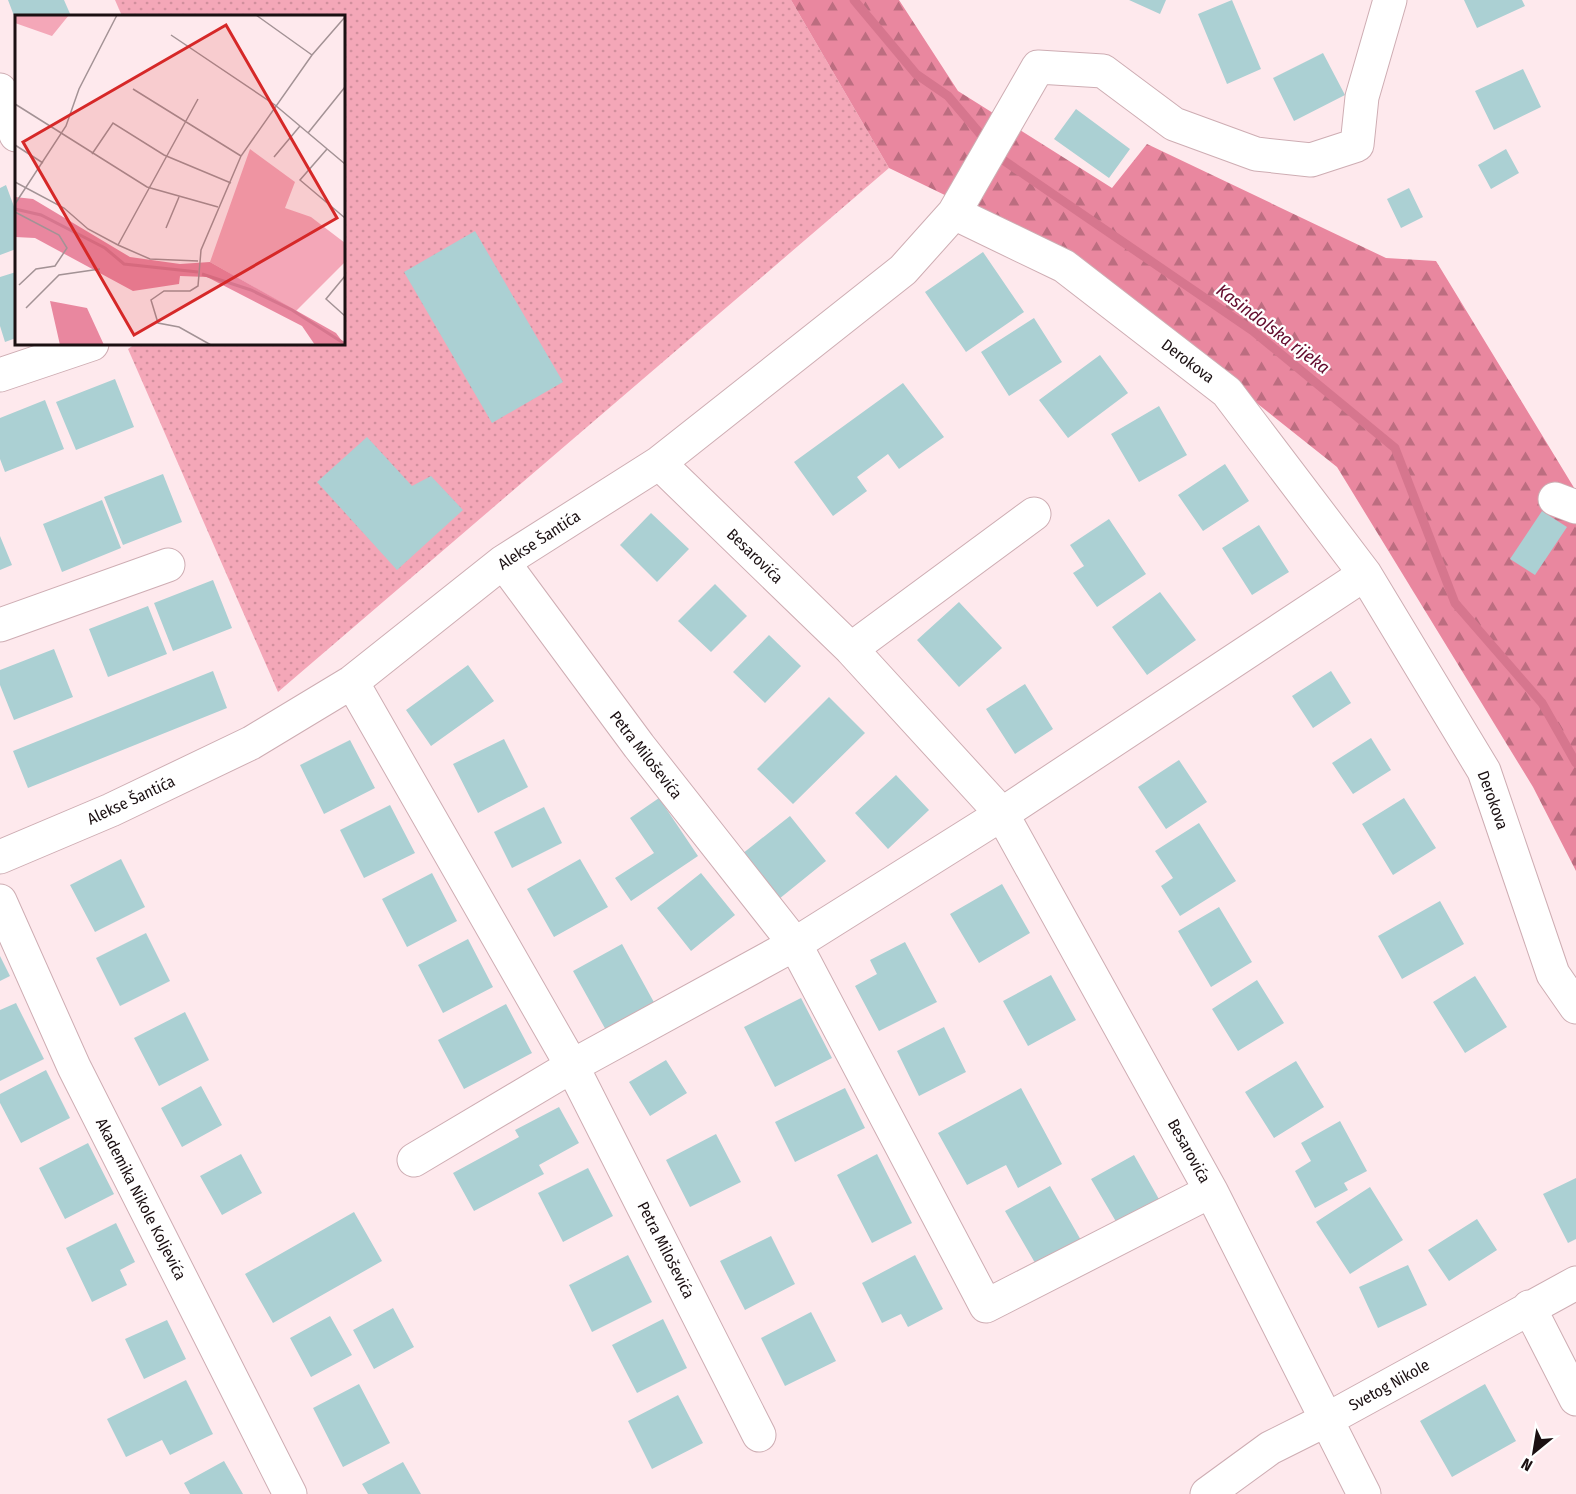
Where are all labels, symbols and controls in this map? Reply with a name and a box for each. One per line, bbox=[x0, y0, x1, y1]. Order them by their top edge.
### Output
inset map bbox=[15, 15, 345, 345]
water label: Kasindolska rijeka bbox=[1212, 279, 1334, 379]
street label: Derokova bbox=[1158, 335, 1218, 387]
street label: Alekse Šantića bbox=[494, 505, 584, 574]
street label: Besarovića bbox=[723, 525, 787, 587]
street label: Petra Miloševića bbox=[606, 707, 686, 803]
street label: Derokova bbox=[1474, 768, 1512, 832]
street label: Alekse Šantića bbox=[84, 770, 178, 829]
street label: Akademika Nikole Koljevića bbox=[92, 1115, 190, 1283]
street label: Besarovića bbox=[1164, 1116, 1214, 1187]
street label: Petra Miloševića bbox=[633, 1198, 699, 1302]
street label: Svetog Nikole bbox=[1345, 1355, 1433, 1415]
north arrow bbox=[1504, 1422, 1564, 1482]
text: N bbox=[1518, 1454, 1536, 1475]

